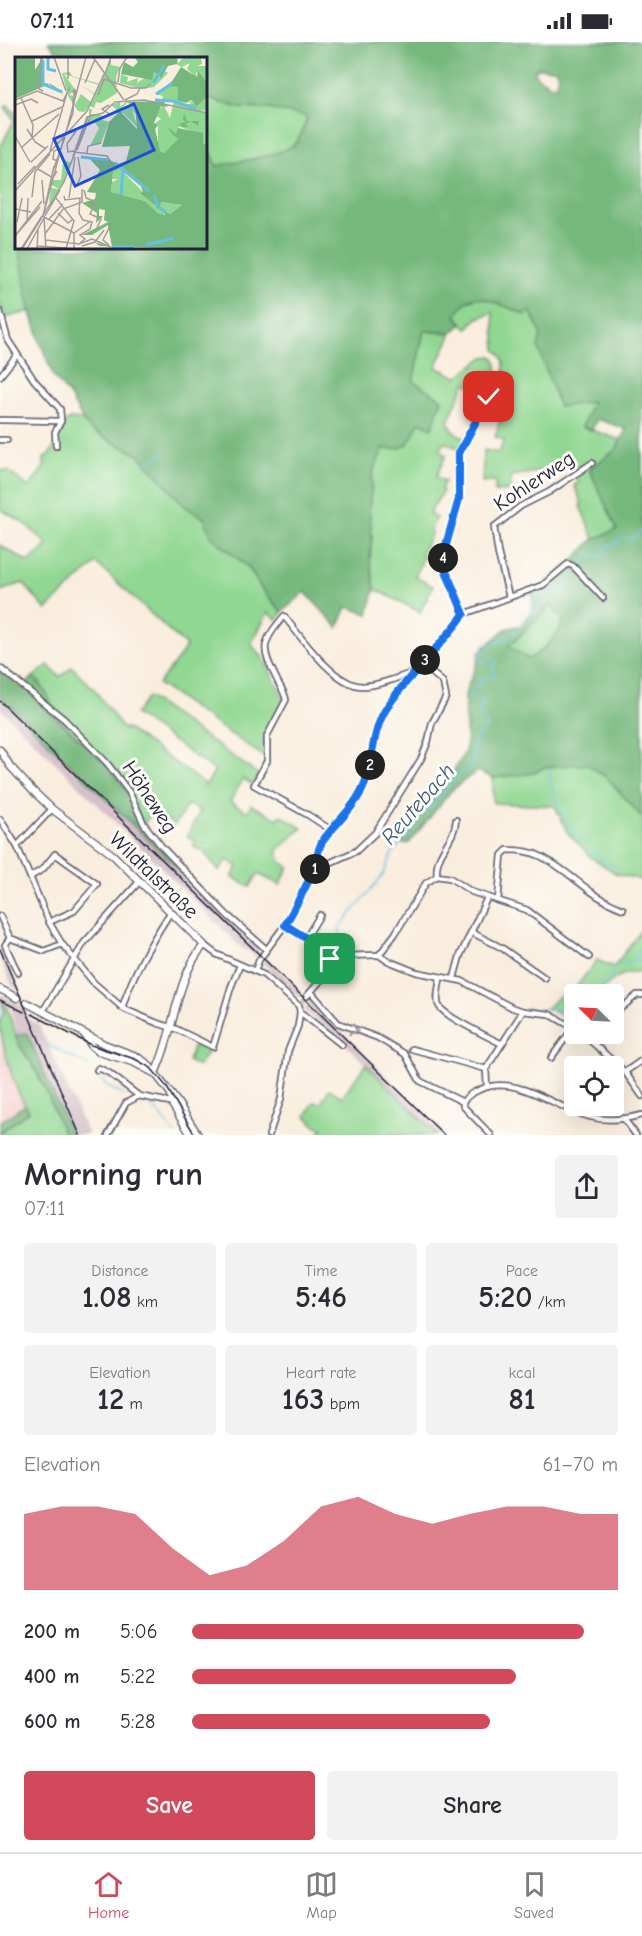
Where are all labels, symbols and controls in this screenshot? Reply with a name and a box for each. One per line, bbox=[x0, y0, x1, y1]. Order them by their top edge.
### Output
text: 07:11 bbox=[30, 8, 74, 34]
inset map bbox=[15, 57, 207, 249]
pin bbox=[463, 371, 514, 422]
icon: check bbox=[472, 380, 505, 413]
street label: Kohlerweg bbox=[489, 446, 579, 516]
pin: 4 bbox=[428, 543, 458, 573]
text: 4 bbox=[439, 549, 447, 567]
pin: 3 bbox=[410, 645, 440, 675]
text: 3 bbox=[421, 651, 429, 669]
pin: 2 bbox=[355, 750, 385, 780]
street label: Höheweg bbox=[118, 756, 182, 838]
text: 2 bbox=[366, 756, 374, 774]
water label: Reutebach bbox=[376, 758, 460, 850]
street label: Wildtalstraße bbox=[104, 827, 204, 923]
pin: 1 bbox=[300, 854, 330, 884]
text: 1 bbox=[312, 860, 318, 878]
pin bbox=[304, 933, 355, 984]
icon: arrive bbox=[313, 942, 346, 975]
north arrow bbox=[564, 984, 624, 1044]
map controls bbox=[564, 984, 624, 1116]
one-way arrow bbox=[348, 1022, 359, 1035]
button: locate bbox=[564, 1056, 624, 1116]
text: Morning run bbox=[24, 1155, 203, 1193]
button: share bbox=[555, 1155, 618, 1218]
text: 07:11 bbox=[24, 1197, 65, 1220]
text: Distance bbox=[91, 1262, 149, 1280]
text: Time bbox=[304, 1262, 338, 1280]
text: Pace bbox=[506, 1262, 538, 1280]
text: 1.08 bbox=[82, 1280, 132, 1315]
text: 5:46 bbox=[295, 1280, 347, 1315]
text: 5:20 bbox=[478, 1280, 532, 1315]
text: km bbox=[132, 1293, 158, 1311]
text: /km bbox=[532, 1293, 566, 1311]
text: Elevation bbox=[89, 1364, 151, 1382]
text: Heart rate bbox=[286, 1364, 356, 1382]
text: kcal bbox=[509, 1364, 535, 1382]
text: 12 bbox=[97, 1382, 124, 1417]
text: 163 bbox=[282, 1382, 324, 1417]
text: 81 bbox=[508, 1382, 536, 1417]
text: m bbox=[124, 1395, 143, 1413]
text: bpm bbox=[324, 1395, 360, 1413]
text: Elevation bbox=[24, 1453, 101, 1476]
text: 61–70 m bbox=[542, 1453, 618, 1476]
text: 200 m bbox=[24, 1620, 80, 1643]
text: 5:06 bbox=[120, 1620, 157, 1643]
text: 400 m bbox=[24, 1665, 79, 1688]
text: 5:22 bbox=[120, 1665, 155, 1688]
text: 600 m bbox=[24, 1710, 80, 1733]
text: 5:28 bbox=[120, 1710, 155, 1733]
button: Save bbox=[24, 1771, 315, 1840]
button: Share bbox=[327, 1771, 618, 1840]
tab: Home bbox=[88, 1868, 129, 1922]
tab: Map bbox=[305, 1868, 338, 1922]
tab: Saved bbox=[514, 1868, 554, 1922]

